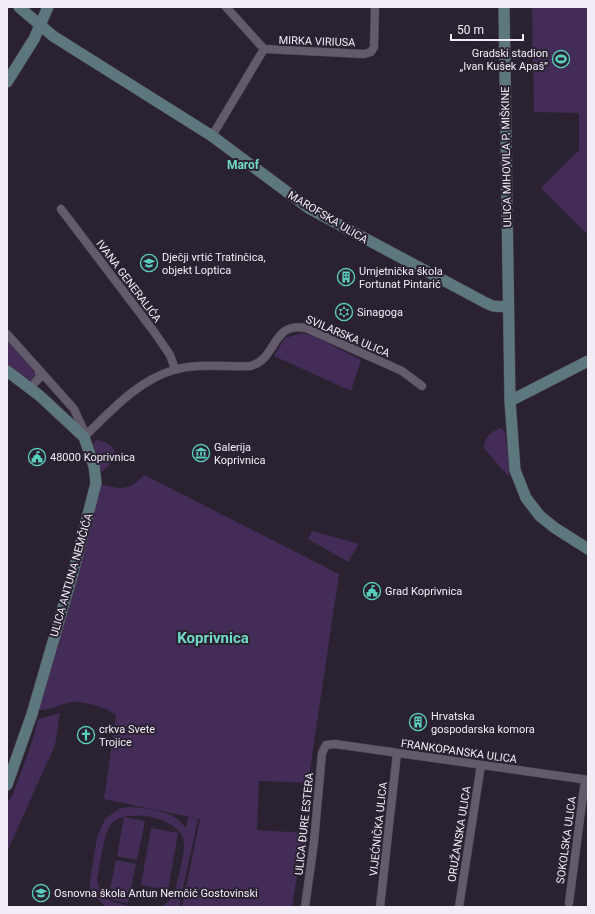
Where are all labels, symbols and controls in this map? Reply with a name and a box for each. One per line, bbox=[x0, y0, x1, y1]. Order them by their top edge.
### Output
scale bar bbox=[451, 16, 523, 42]
text: 50 m bbox=[457, 23, 484, 37]
street label: MIRKA VIRIUSA bbox=[278, 34, 356, 49]
place label: Gradski stadion „Ivan Kušek Apaš” bbox=[460, 47, 548, 73]
sports icon: Gradski stadion „Ivan Kušek Apaš” bbox=[551, 49, 571, 69]
street label: ULICA MIHOVILA P. MIŠKINE bbox=[499, 86, 514, 228]
district label: Marof bbox=[227, 158, 260, 172]
street label: MAROFSKA ULICA bbox=[285, 188, 371, 247]
street label: IVANA GENERALIĆA bbox=[93, 237, 165, 326]
place label: Dječji vrtić Tratinčica, objekt Loptica bbox=[162, 251, 266, 277]
school or university icon: Dječji vrtić Tratinčica, objekt Loptica bbox=[139, 253, 159, 273]
place label: Umjetnička škola Fortunat Pintarić bbox=[359, 265, 443, 291]
building icon: Umjetnička škola Fortunat Pintarić bbox=[336, 267, 356, 287]
synagogue icon: Sinagoga bbox=[334, 302, 354, 322]
place label: Sinagoga bbox=[357, 306, 403, 319]
street label: SVILARSKA ULICA bbox=[304, 313, 393, 360]
place label: Galerija Koprivnica bbox=[214, 441, 265, 467]
museum icon: Galerija Koprivnica bbox=[191, 443, 211, 463]
public building icon: 48000 Koprivnica bbox=[27, 447, 47, 467]
place label: 48000 Koprivnica bbox=[50, 451, 135, 464]
street label: ULICA ANTUNA NEMČIĆA bbox=[47, 511, 96, 638]
public building icon: Grad Koprivnica bbox=[362, 581, 382, 601]
place label: Grad Koprivnica bbox=[385, 585, 462, 598]
district label: Koprivnica bbox=[177, 629, 249, 647]
place label: Hrvatska gospodarska komora bbox=[431, 710, 535, 736]
building icon: Hrvatska gospodarska komora bbox=[408, 712, 428, 732]
place label: crkva Svete Trojice bbox=[99, 723, 155, 749]
church icon: crkva Svete Trojice bbox=[76, 725, 96, 745]
street label: FRANKOPANSKA ULICA bbox=[400, 737, 519, 766]
street label: ULICA ĐURE ESTERA bbox=[293, 771, 316, 876]
street label: VIJEĆNIČKA ULICA bbox=[366, 780, 390, 877]
street label: ORUŽANSKA ULICA bbox=[445, 784, 474, 883]
street label: SOKOLSKA ULICA bbox=[554, 795, 579, 885]
school or university icon: Osnovna škola Antun Nemčić Gostovinski bbox=[31, 883, 51, 903]
place label: Osnovna škola Antun Nemčić Gostovinski bbox=[54, 887, 258, 900]

